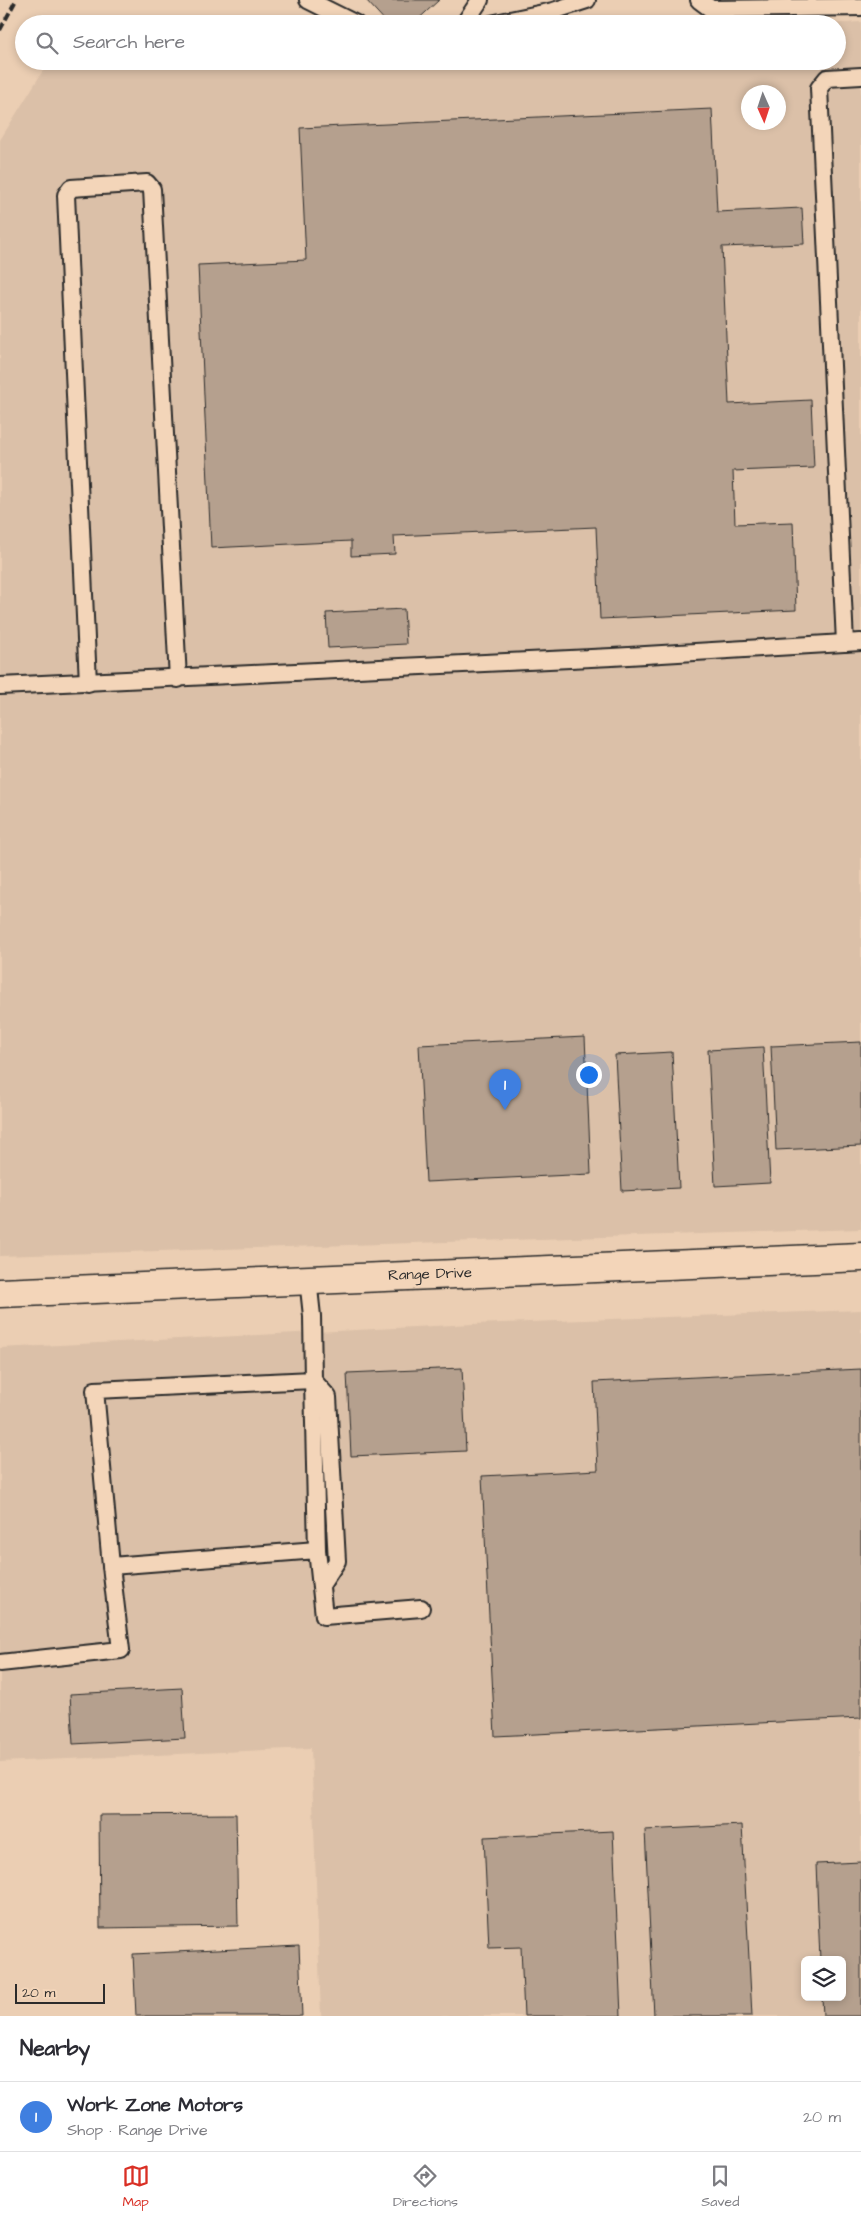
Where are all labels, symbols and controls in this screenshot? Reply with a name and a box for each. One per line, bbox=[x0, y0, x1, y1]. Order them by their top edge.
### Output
search box bbox=[15, 15, 846, 70]
icon: search bbox=[33, 29, 61, 57]
text: Search here bbox=[73, 29, 185, 56]
north arrow bbox=[741, 85, 786, 130]
your location bbox=[576, 1062, 602, 1088]
pin: 1 bbox=[489, 1069, 521, 1110]
street label: Range Drive bbox=[388, 1262, 472, 1287]
map controls bbox=[801, 1956, 846, 2001]
button: layers bbox=[801, 1956, 846, 2001]
scale bar bbox=[15, 1981, 105, 2004]
text: 20 m bbox=[22, 1983, 55, 2003]
text: Nearby bbox=[20, 2034, 90, 2063]
text: Work Zone Motors bbox=[67, 2092, 243, 2119]
text: 1 bbox=[35, 2106, 37, 2128]
text: 20 m bbox=[803, 2106, 841, 2128]
text: Shop · Range Drive bbox=[67, 2119, 208, 2141]
tab: Map bbox=[122, 2162, 150, 2212]
tab: Directions bbox=[393, 2162, 458, 2212]
tab: Saved bbox=[701, 2162, 739, 2212]

